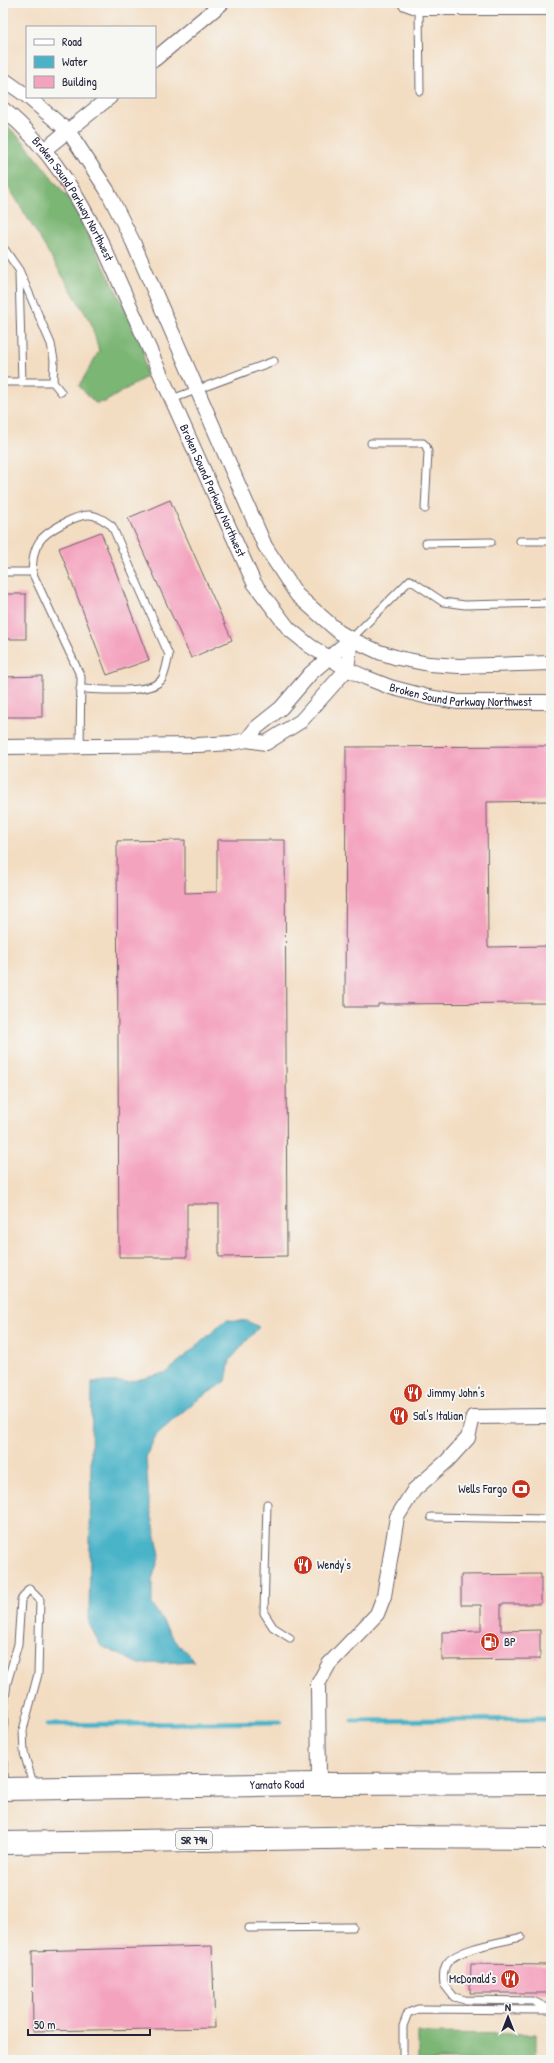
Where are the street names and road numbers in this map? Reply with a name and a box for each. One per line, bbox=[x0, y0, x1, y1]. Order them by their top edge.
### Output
street label: Broken Sound Parkway Northwest bbox=[28, 133, 118, 265]
street label: Broken Sound Parkway Northwest bbox=[176, 421, 251, 560]
street label: Broken Sound Parkway Northwest bbox=[388, 678, 533, 710]
street label: Yamato Road bbox=[250, 1775, 305, 1793]
road number: SR 794 bbox=[176, 1831, 212, 1849]

